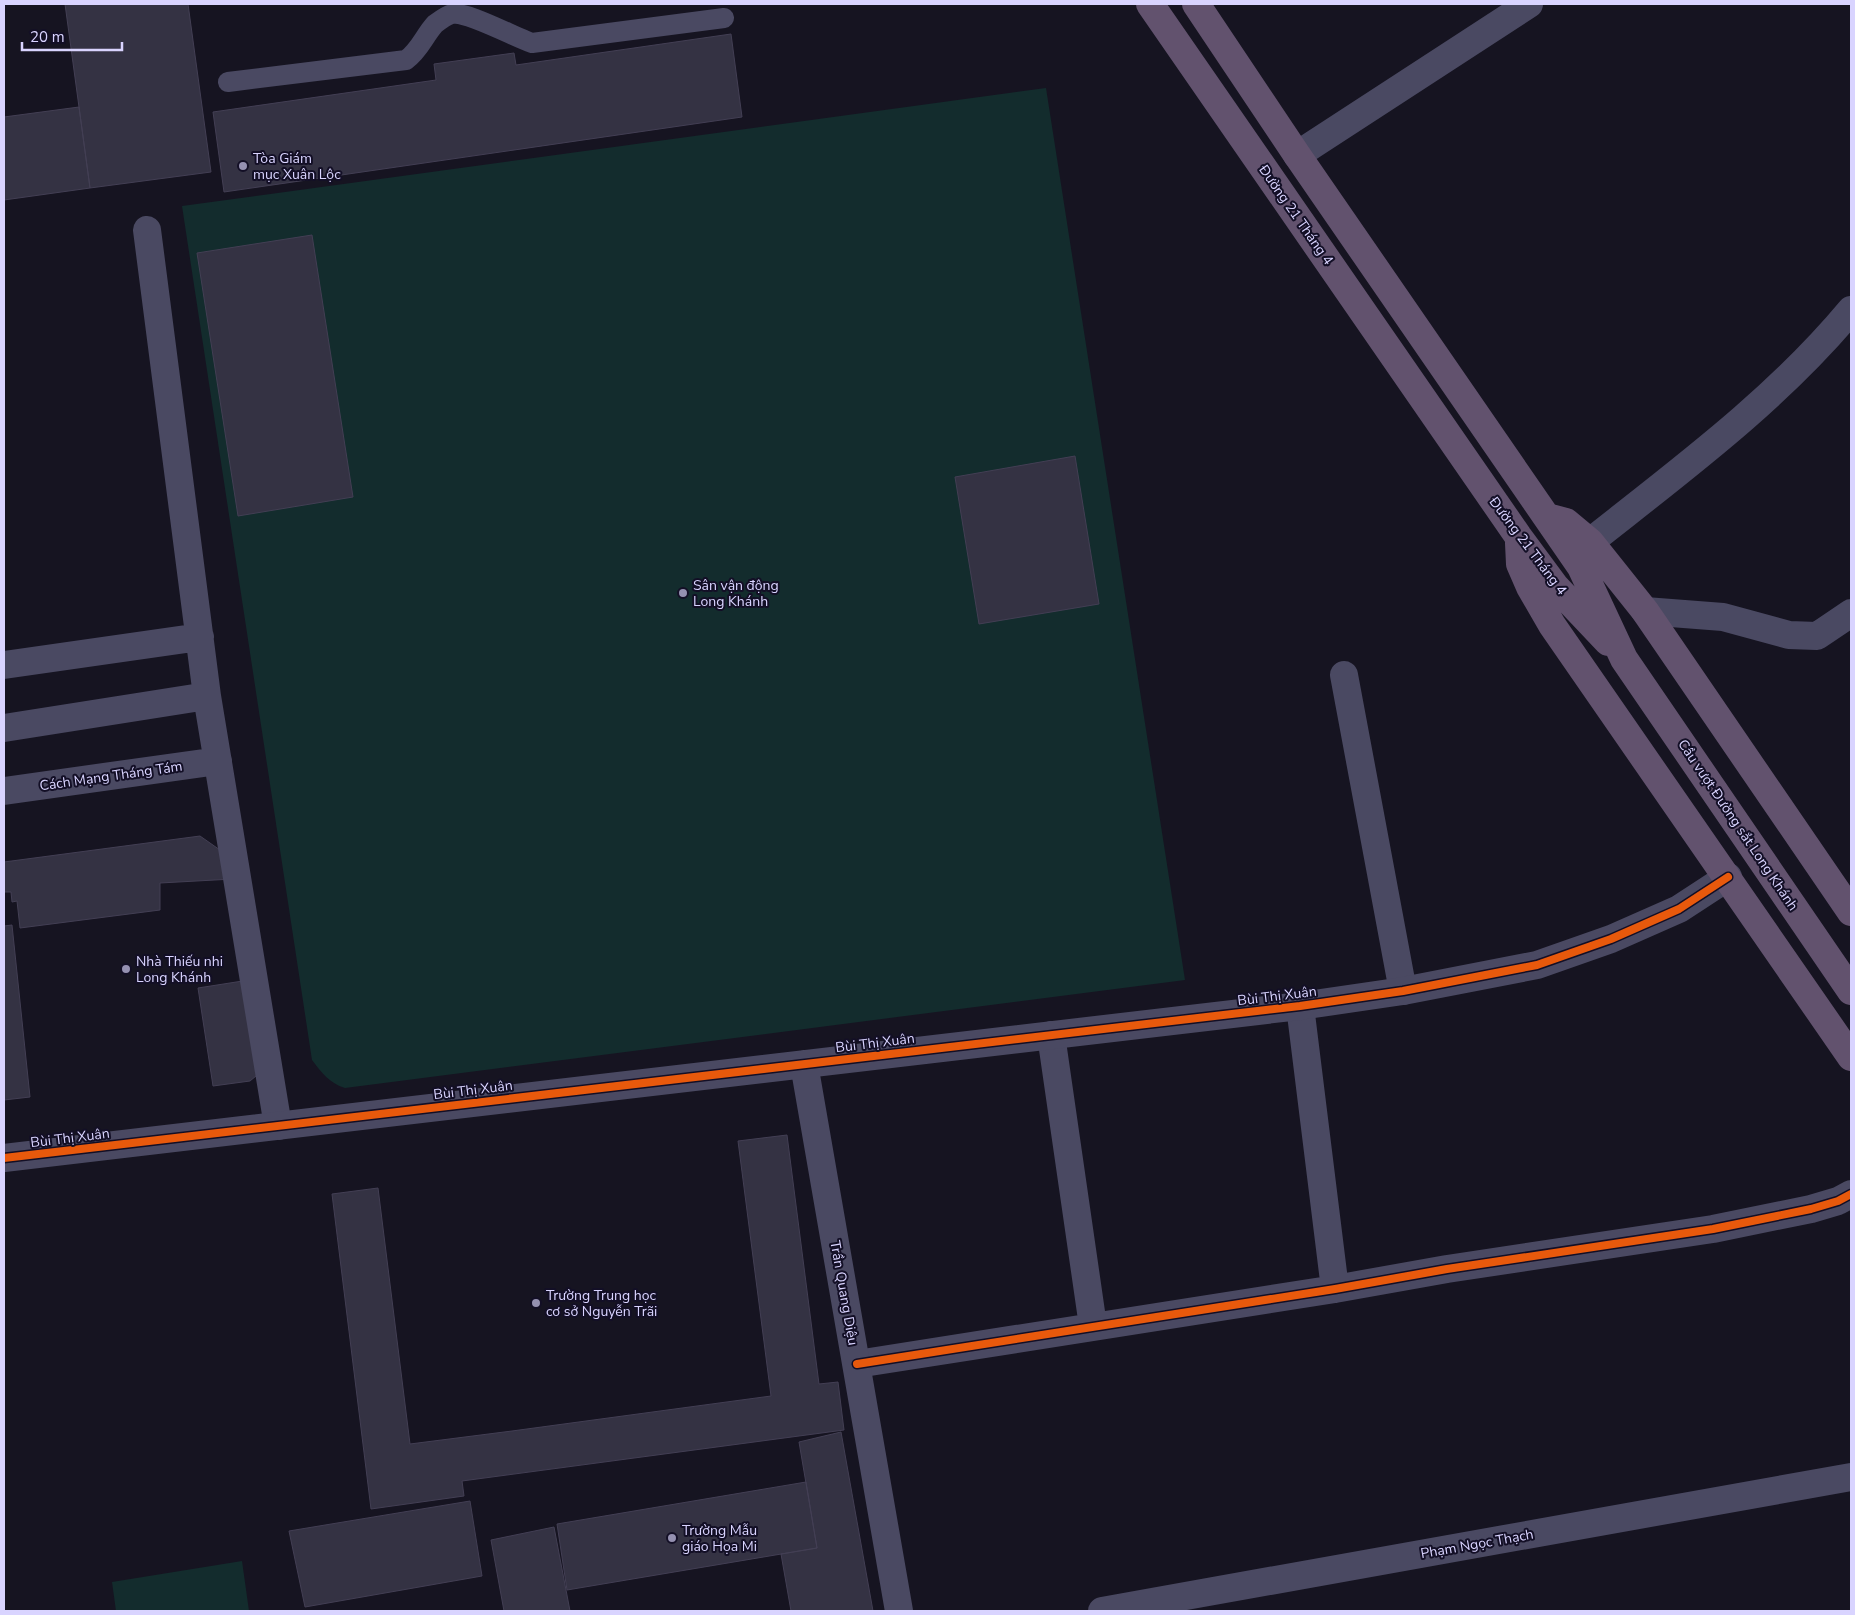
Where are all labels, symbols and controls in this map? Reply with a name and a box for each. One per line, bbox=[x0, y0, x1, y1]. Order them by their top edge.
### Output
scale bar bbox=[22, 20, 122, 52]
text: 20 m bbox=[30, 27, 65, 47]
place label: Tòa Giám mục Xuân Lộc bbox=[253, 149, 341, 184]
marker: Tòa Giám mục Xuân Lộc bbox=[237, 160, 249, 172]
street label: Đường 21 Tháng 4 bbox=[1254, 160, 1338, 269]
street label: Đường 21 Tháng 4 bbox=[1484, 492, 1571, 599]
place label: Sân vận động Long Khánh bbox=[693, 576, 779, 611]
marker: Sân vận động Long Khánh bbox=[677, 587, 689, 599]
street label: Cầu vượt Đường sắt Long Khánh bbox=[1673, 736, 1803, 914]
street label: Cách Mạng Tháng Tám bbox=[38, 757, 184, 795]
place label: Nhà Thiếu nhi Long Khánh bbox=[136, 952, 223, 987]
marker: Nhà Thiếu nhi Long Khánh bbox=[120, 963, 132, 975]
street label: Bùi Thị Xuân bbox=[1236, 982, 1318, 1010]
street label: Bùi Thị Xuân bbox=[834, 1029, 916, 1057]
street label: Bùi Thị Xuân bbox=[432, 1076, 514, 1104]
street label: Bùi Thị Xuân bbox=[29, 1124, 111, 1152]
street label: Trần Quang Diệu bbox=[825, 1239, 863, 1347]
place label: Trường Trung học cơ sở Nguyễn Trãi bbox=[546, 1286, 657, 1321]
marker: Trường Trung học cơ sở Nguyễn Trãi bbox=[530, 1297, 542, 1309]
place label: Trường Mẫu giáo Họa Mi bbox=[682, 1521, 757, 1556]
street label: Phạm Ngọc Thạch bbox=[1419, 1525, 1535, 1563]
marker: Trường Mẫu giáo Họa Mi bbox=[666, 1532, 678, 1544]

